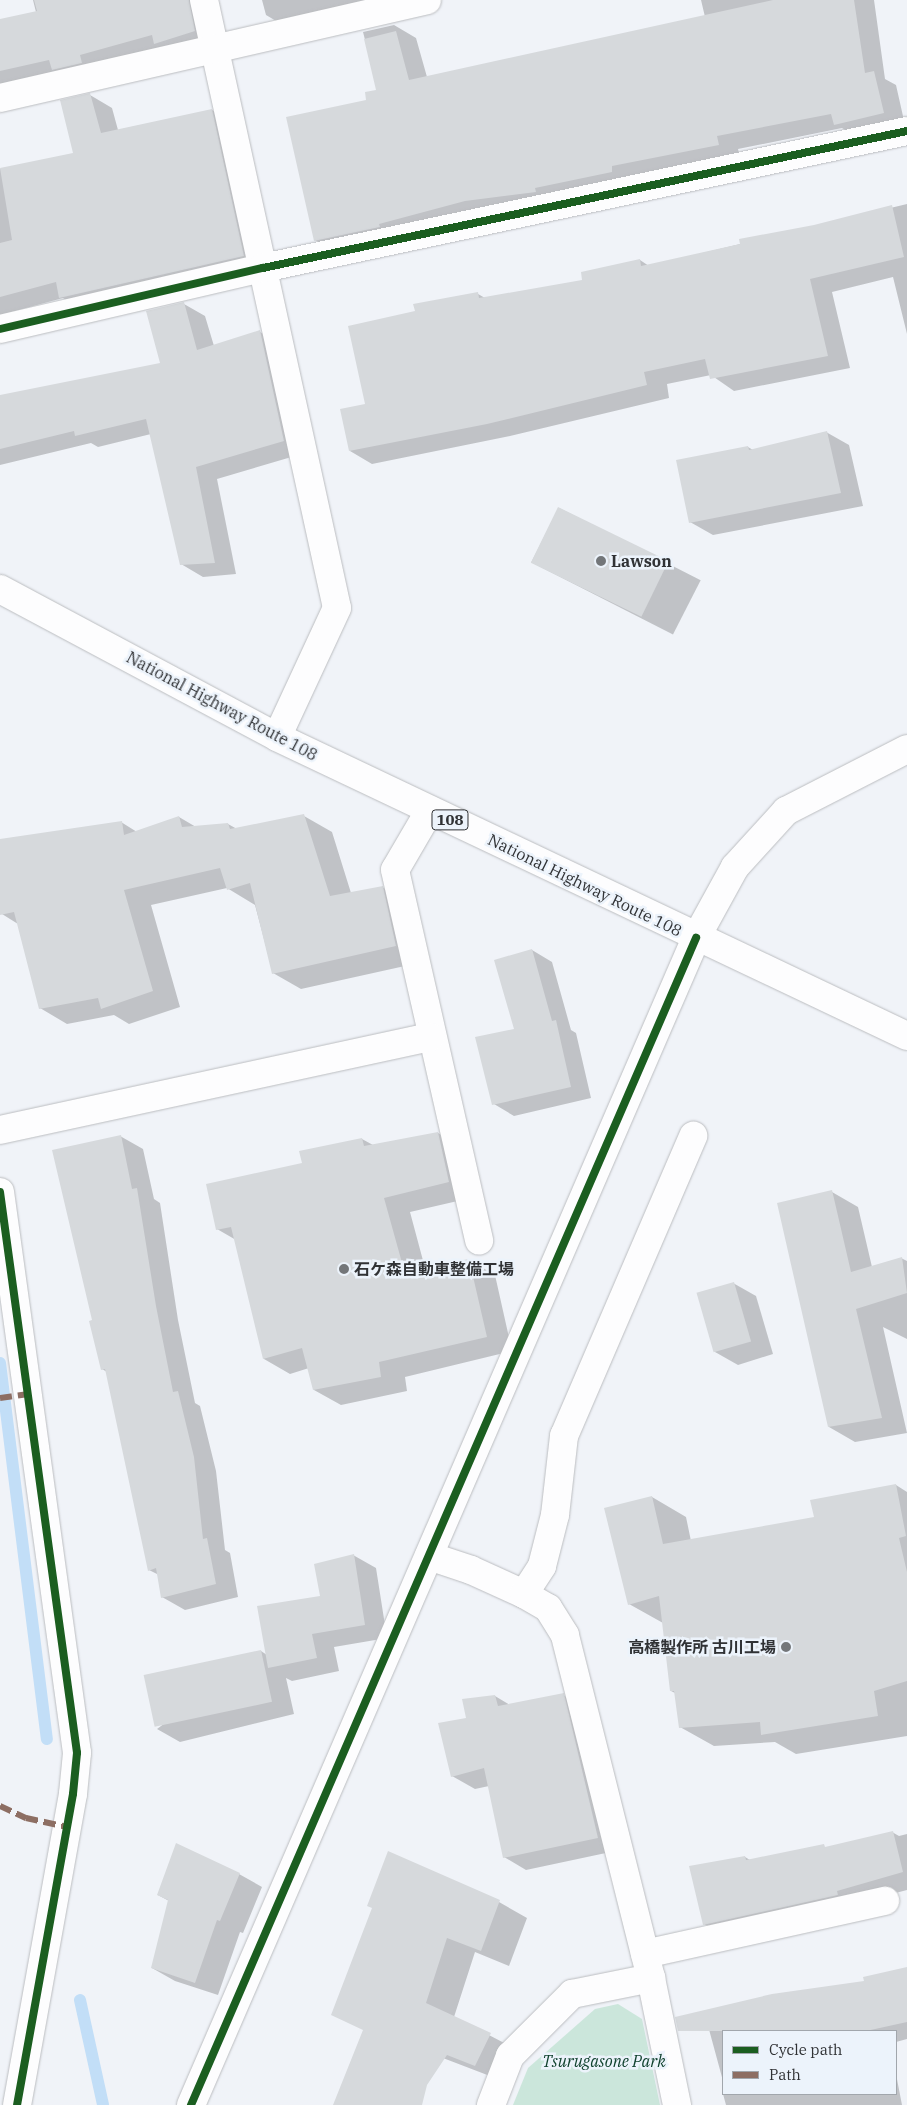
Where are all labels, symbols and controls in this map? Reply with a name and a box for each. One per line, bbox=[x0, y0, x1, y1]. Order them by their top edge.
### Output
place label: Lawson bbox=[611, 551, 672, 571]
marker: Lawson bbox=[595, 555, 607, 567]
street label: National Highway Route 108 bbox=[123, 647, 321, 765]
road number: 108 bbox=[431, 808, 469, 832]
street label: National Highway Route 108 bbox=[485, 830, 685, 940]
place label: 石ケ森自動車整備工場 bbox=[354, 1259, 514, 1279]
marker: 石ケ森自動車整備工場 bbox=[338, 1263, 350, 1275]
place label: 高橋製作所 古川工場 bbox=[628, 1637, 776, 1657]
marker: 高橋製作所 古川工場 bbox=[780, 1641, 792, 1653]
legend bbox=[722, 2030, 897, 2095]
text: Cycle path bbox=[769, 2040, 842, 2059]
park label: Tsurugasone Park bbox=[542, 2051, 666, 2071]
text: Path bbox=[769, 2065, 801, 2084]

